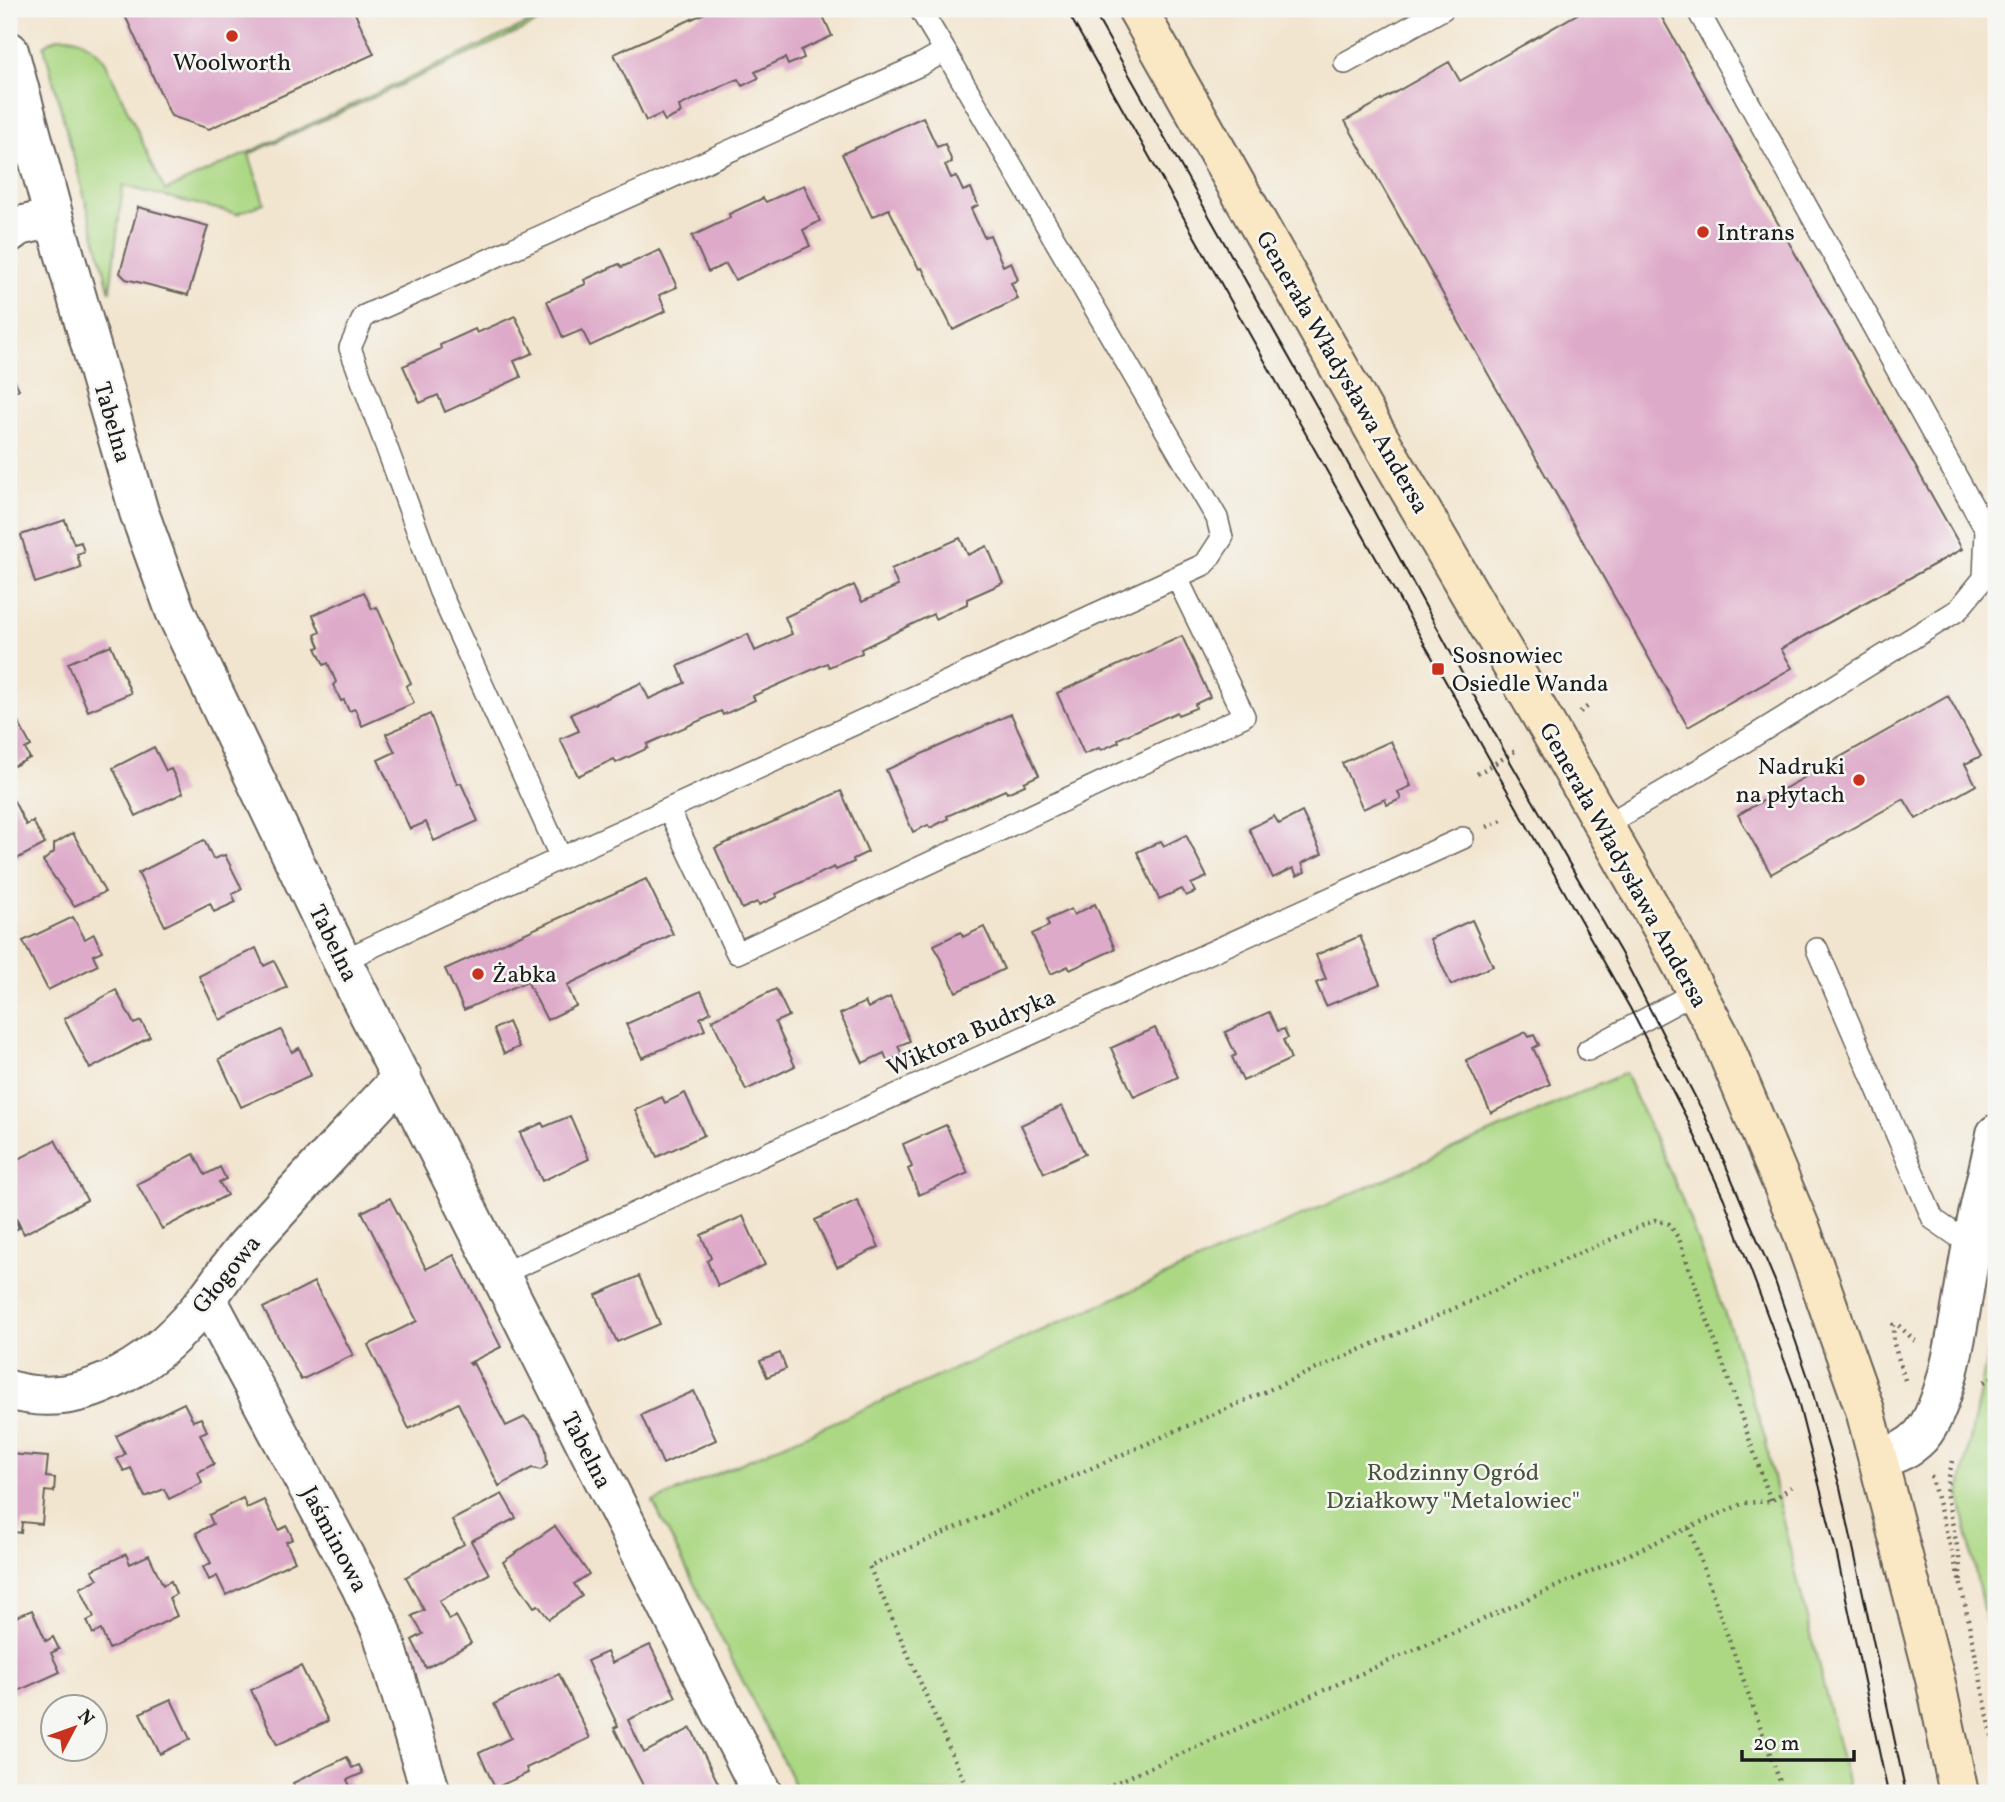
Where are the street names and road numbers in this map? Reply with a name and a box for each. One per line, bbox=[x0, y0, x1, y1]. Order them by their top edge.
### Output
street label: Generała Władysława Andersa bbox=[1246, 225, 1436, 521]
street label: Tabelna bbox=[83, 378, 139, 467]
street label: Generała Władysława Andersa bbox=[1529, 717, 1715, 1015]
street label: Tabelna bbox=[299, 899, 366, 988]
street label: Wiktora Budryka bbox=[882, 981, 1062, 1086]
street label: Głogowa bbox=[185, 1228, 270, 1322]
street label: Tabelna bbox=[551, 1406, 619, 1495]
street label: Jaśminowa bbox=[291, 1481, 375, 1599]

